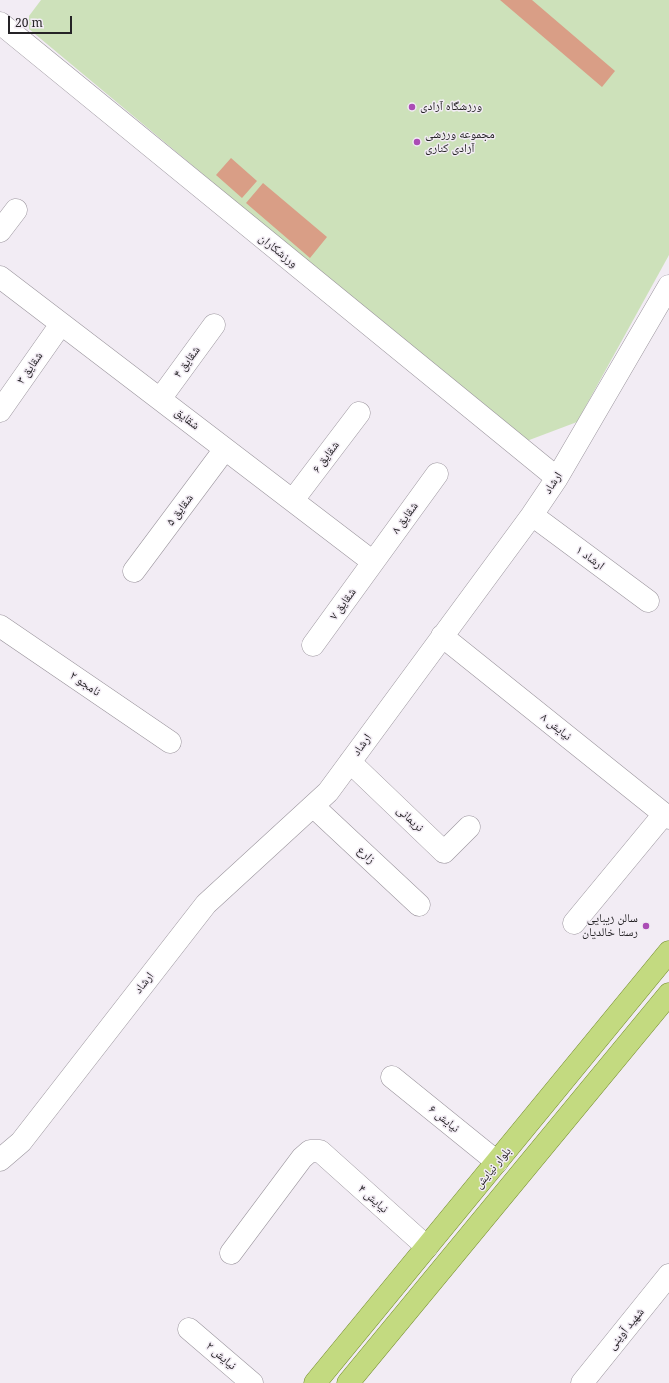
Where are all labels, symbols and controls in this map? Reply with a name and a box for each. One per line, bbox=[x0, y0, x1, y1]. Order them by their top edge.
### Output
scale bar bbox=[10, 8, 74, 34]
text: 20 m bbox=[15, 14, 43, 31]
place label: ورزشگاه آزادی bbox=[420, 100, 482, 114]
marker: ورزشگاه آزادی bbox=[407, 102, 417, 112]
place label: مجموعه ورزشی آزادی کناری bbox=[425, 128, 495, 156]
marker: مجموعه ورزشی آزادی کناری bbox=[412, 137, 422, 147]
street label: ورزشکاران bbox=[256, 231, 300, 271]
street label: شقایق ۴ bbox=[171, 343, 203, 381]
street label: شقایق ۳ bbox=[14, 349, 46, 387]
street label: شقایق bbox=[172, 405, 202, 433]
street label: شقایق ۶ bbox=[309, 438, 343, 476]
street label: ارشاد bbox=[541, 469, 565, 497]
street label: شقایق ۵ bbox=[163, 491, 197, 529]
street label: شقایق ۸ bbox=[389, 499, 421, 537]
street label: ارشاد ۱ bbox=[573, 543, 607, 573]
street label: شقایق ۷ bbox=[327, 585, 359, 623]
street label: نامجو ۲ bbox=[67, 669, 103, 699]
street label: نیایش ۸ bbox=[538, 710, 574, 744]
street label: ارشاد bbox=[349, 731, 375, 759]
street label: نریمانی bbox=[393, 803, 427, 835]
street label: زارع bbox=[354, 843, 378, 867]
place label: سالن زیبایی رستا خالدیان bbox=[582, 912, 638, 940]
marker: سالن زیبایی رستا خالدیان bbox=[641, 921, 651, 931]
street label: ارشاد bbox=[131, 969, 157, 997]
street label: نیایش ۶ bbox=[426, 1102, 462, 1136]
street label: بلوار نیایش bbox=[472, 1144, 514, 1192]
street label: نیایش ۴ bbox=[355, 1182, 391, 1216]
street label: شهید آوینی bbox=[605, 1305, 647, 1353]
street label: نیایش ۲ bbox=[203, 1339, 239, 1373]

